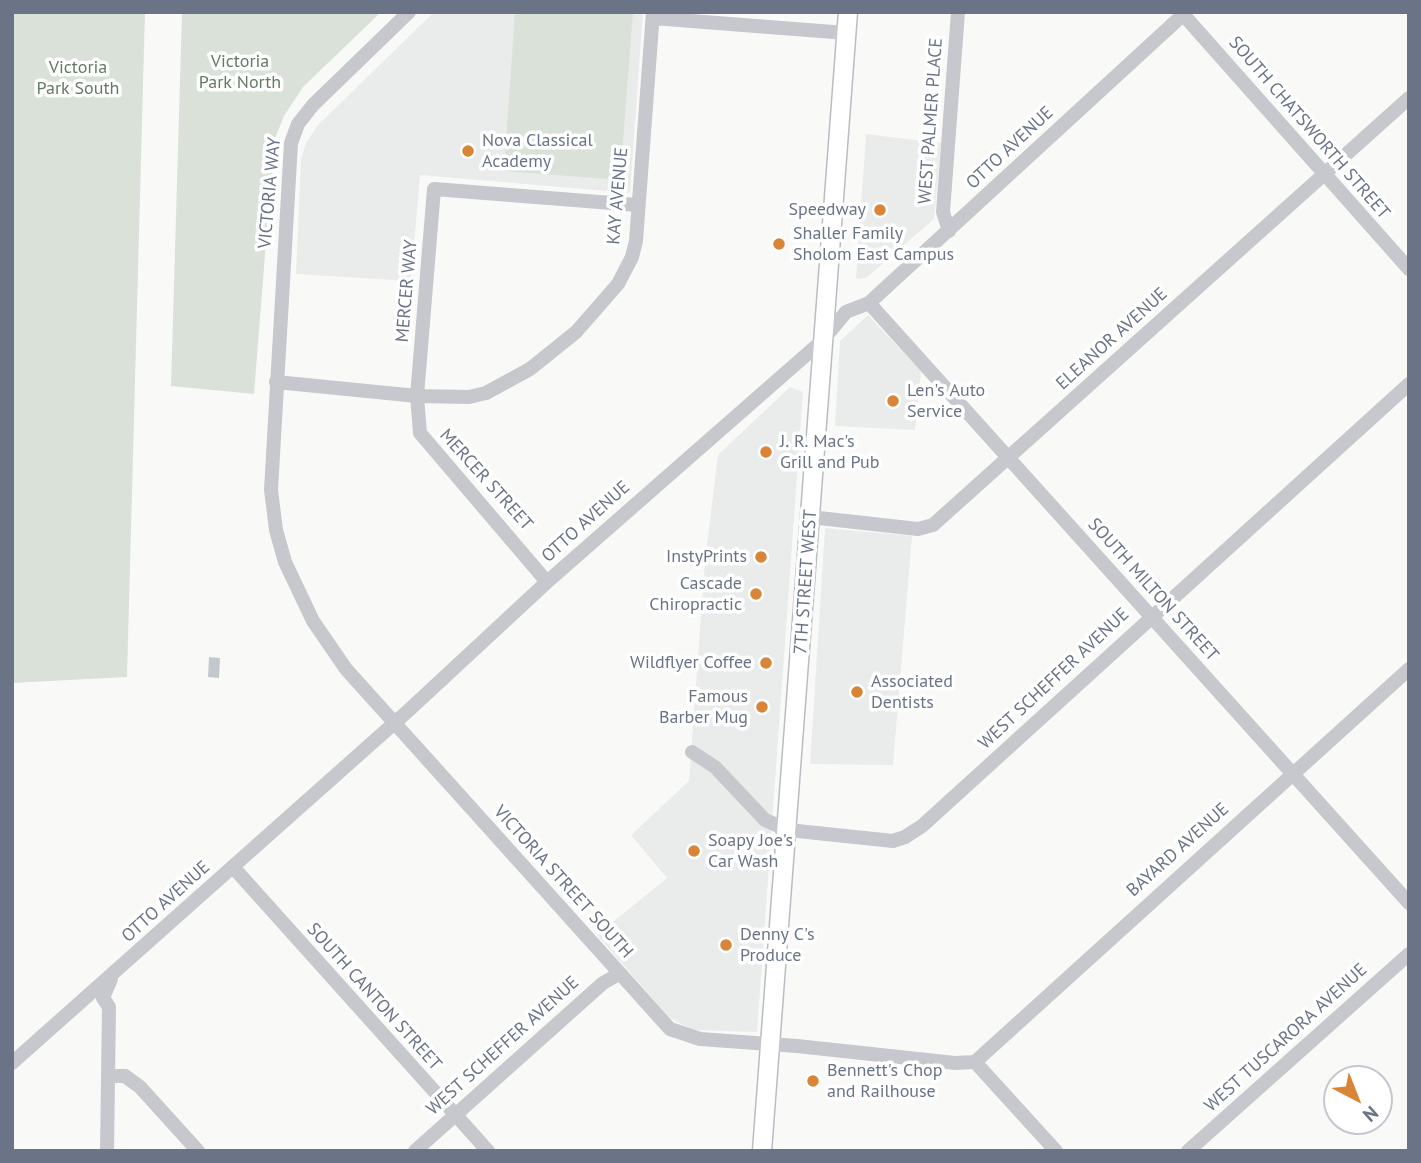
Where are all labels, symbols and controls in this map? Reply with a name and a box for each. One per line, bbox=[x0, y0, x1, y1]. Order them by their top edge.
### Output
street label: SOUTH CHATSWORTH STREET bbox=[1224, 32, 1394, 224]
street label: WEST PALMER PLACE bbox=[914, 37, 948, 205]
park label: Victoria Park North bbox=[199, 51, 281, 94]
park label: Victoria Park South bbox=[37, 57, 119, 100]
street label: OTTO AVENUE bbox=[962, 102, 1058, 194]
place label: Nova Classical Academy bbox=[482, 130, 593, 172]
street label: VICTORIA WAY bbox=[254, 136, 286, 250]
marker: Nova Classical Academy bbox=[460, 143, 476, 159]
street label: KAY AVENUE bbox=[603, 146, 633, 246]
place label: Speedway bbox=[788, 199, 866, 221]
marker: Speedway bbox=[872, 202, 888, 218]
place label: Shaller Family Sholom East Campus bbox=[793, 223, 954, 266]
marker: Shaller Family Sholom East Campus bbox=[771, 236, 787, 252]
street label: MERCER WAY bbox=[392, 239, 422, 343]
street label: ELEANOR AVENUE bbox=[1052, 283, 1172, 395]
place label: Len's Auto Service bbox=[907, 380, 985, 422]
marker: Len's Auto Service bbox=[885, 393, 901, 409]
street label: MERCER STREET bbox=[435, 425, 537, 535]
place label: J. R. Mac's Grill and Pub bbox=[780, 431, 879, 474]
marker: J. R. Mac's Grill and Pub bbox=[758, 444, 774, 460]
street label: OTTO AVENUE bbox=[537, 477, 635, 567]
street label: 7TH STREET WEST bbox=[790, 509, 822, 655]
street label: SOUTH MILTON STREET bbox=[1083, 514, 1223, 666]
place label: InstyPrints bbox=[666, 546, 747, 568]
marker: InstyPrints bbox=[753, 549, 769, 565]
place label: Cascade Chiropractic bbox=[649, 573, 742, 616]
marker: Cascade Chiropractic bbox=[748, 586, 764, 602]
street label: WEST SCHEFFER AVENUE bbox=[974, 604, 1134, 754]
place label: Wildflyer Coffee bbox=[630, 652, 752, 674]
marker: Wildflyer Coffee bbox=[758, 655, 774, 671]
place label: Associated Dentists bbox=[871, 671, 953, 714]
marker: Associated Dentists bbox=[849, 684, 865, 700]
place label: Famous Barber Mug bbox=[659, 686, 748, 728]
marker: Famous Barber Mug bbox=[754, 699, 770, 715]
street label: BAYARD AVENUE bbox=[1123, 799, 1233, 901]
street label: VICTORIA STREET SOUTH bbox=[489, 801, 637, 963]
place label: Soapy Joe's Car Wash bbox=[708, 830, 793, 872]
marker: Soapy Joe's Car Wash bbox=[686, 843, 702, 859]
street label: OTTO AVENUE bbox=[117, 857, 215, 947]
street label: SOUTH CANTON STREET bbox=[302, 919, 446, 1075]
place label: Denny C's Produce bbox=[740, 924, 814, 967]
marker: Denny C's Produce bbox=[718, 937, 734, 953]
street label: WEST TUSCARORA AVENUE bbox=[1200, 959, 1372, 1117]
street label: WEST SCHEFFER AVENUE bbox=[422, 972, 584, 1120]
place label: Bennett's Chop and Railhouse bbox=[827, 1060, 942, 1102]
north arrow bbox=[1323, 1065, 1393, 1135]
marker: Bennett's Chop and Railhouse bbox=[805, 1073, 821, 1089]

